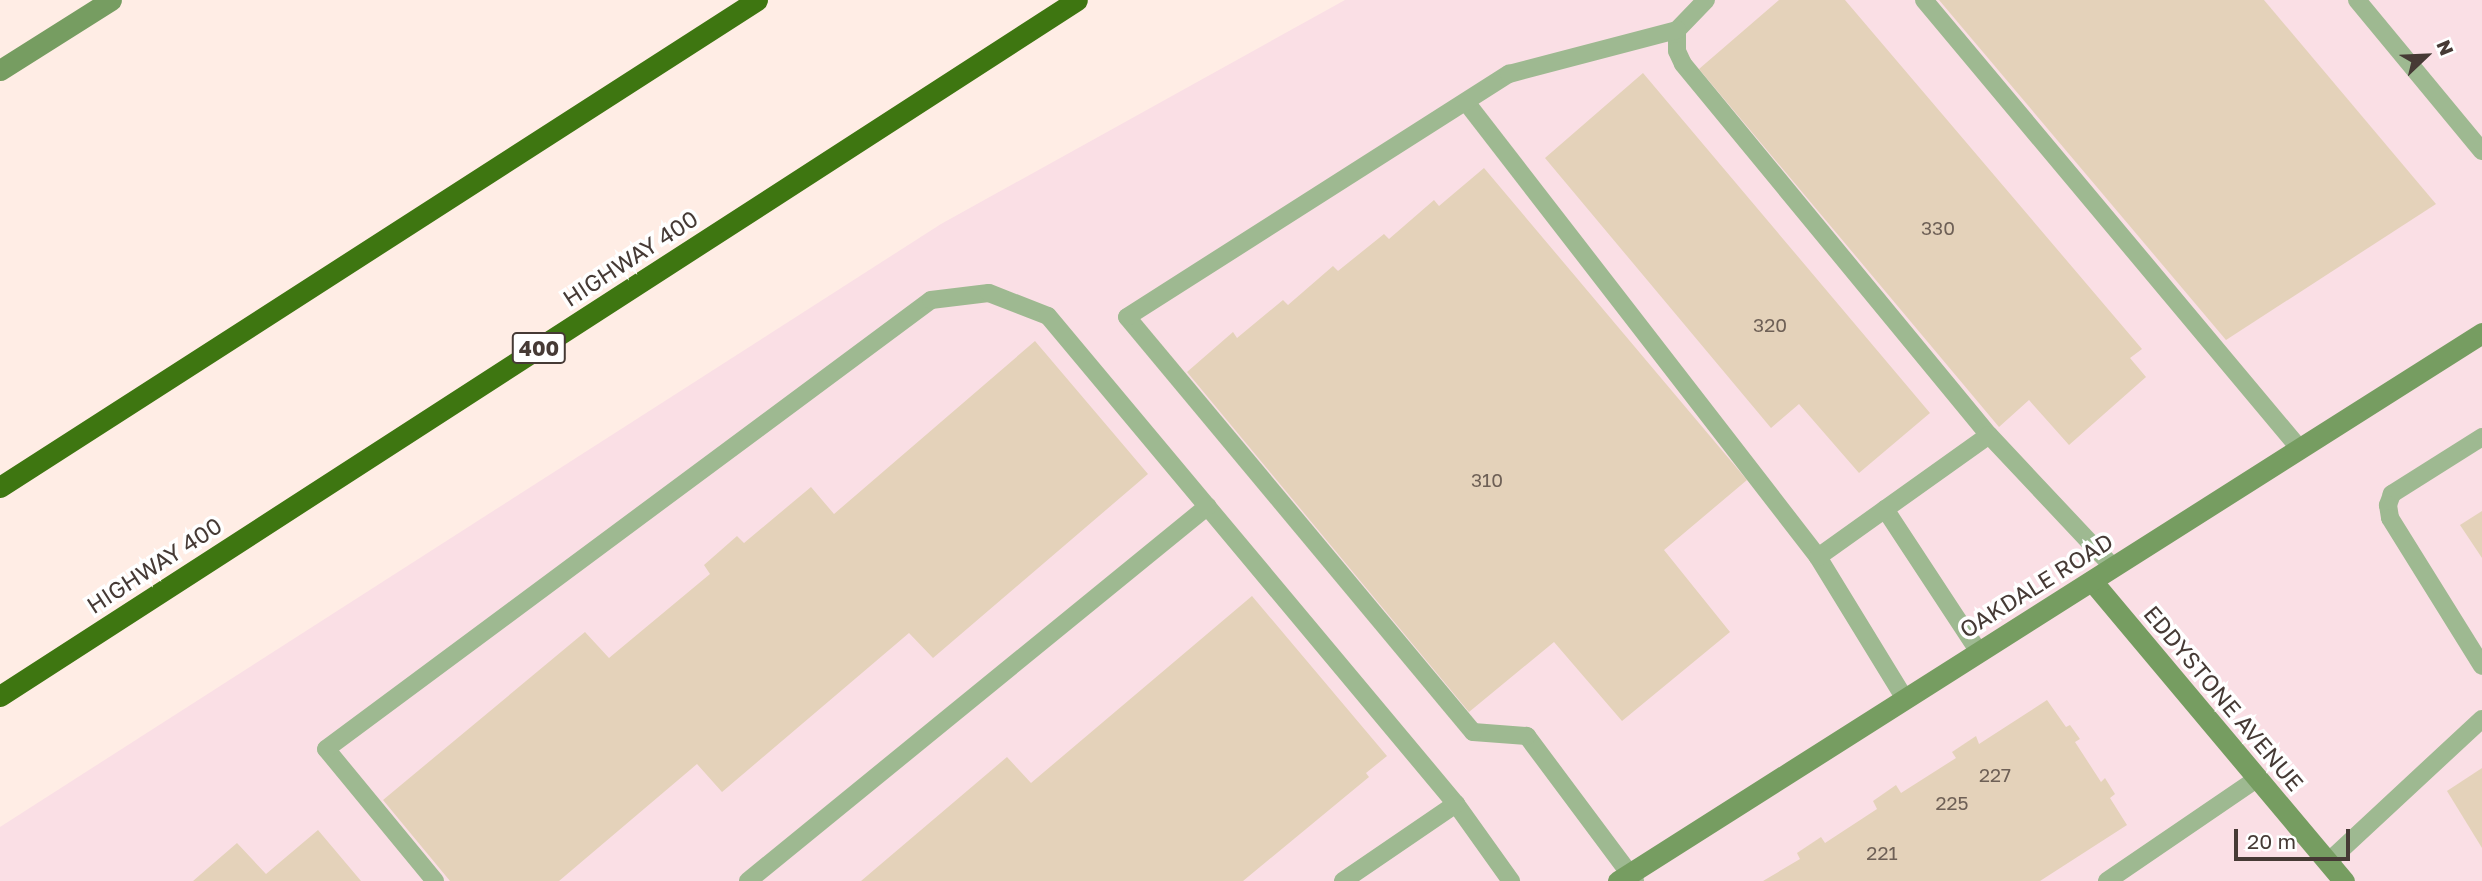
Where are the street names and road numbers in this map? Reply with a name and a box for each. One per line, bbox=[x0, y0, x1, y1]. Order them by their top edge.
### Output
street label: HIGHWAY 400 bbox=[557, 204, 703, 312]
road number: 400 bbox=[511, 330, 567, 366]
street label: HIGHWAY 400 bbox=[81, 511, 227, 619]
street label: OAKDALE ROAD bbox=[1954, 527, 2118, 643]
street label: EDDYSTONE AVENUE bbox=[2138, 600, 2310, 796]

